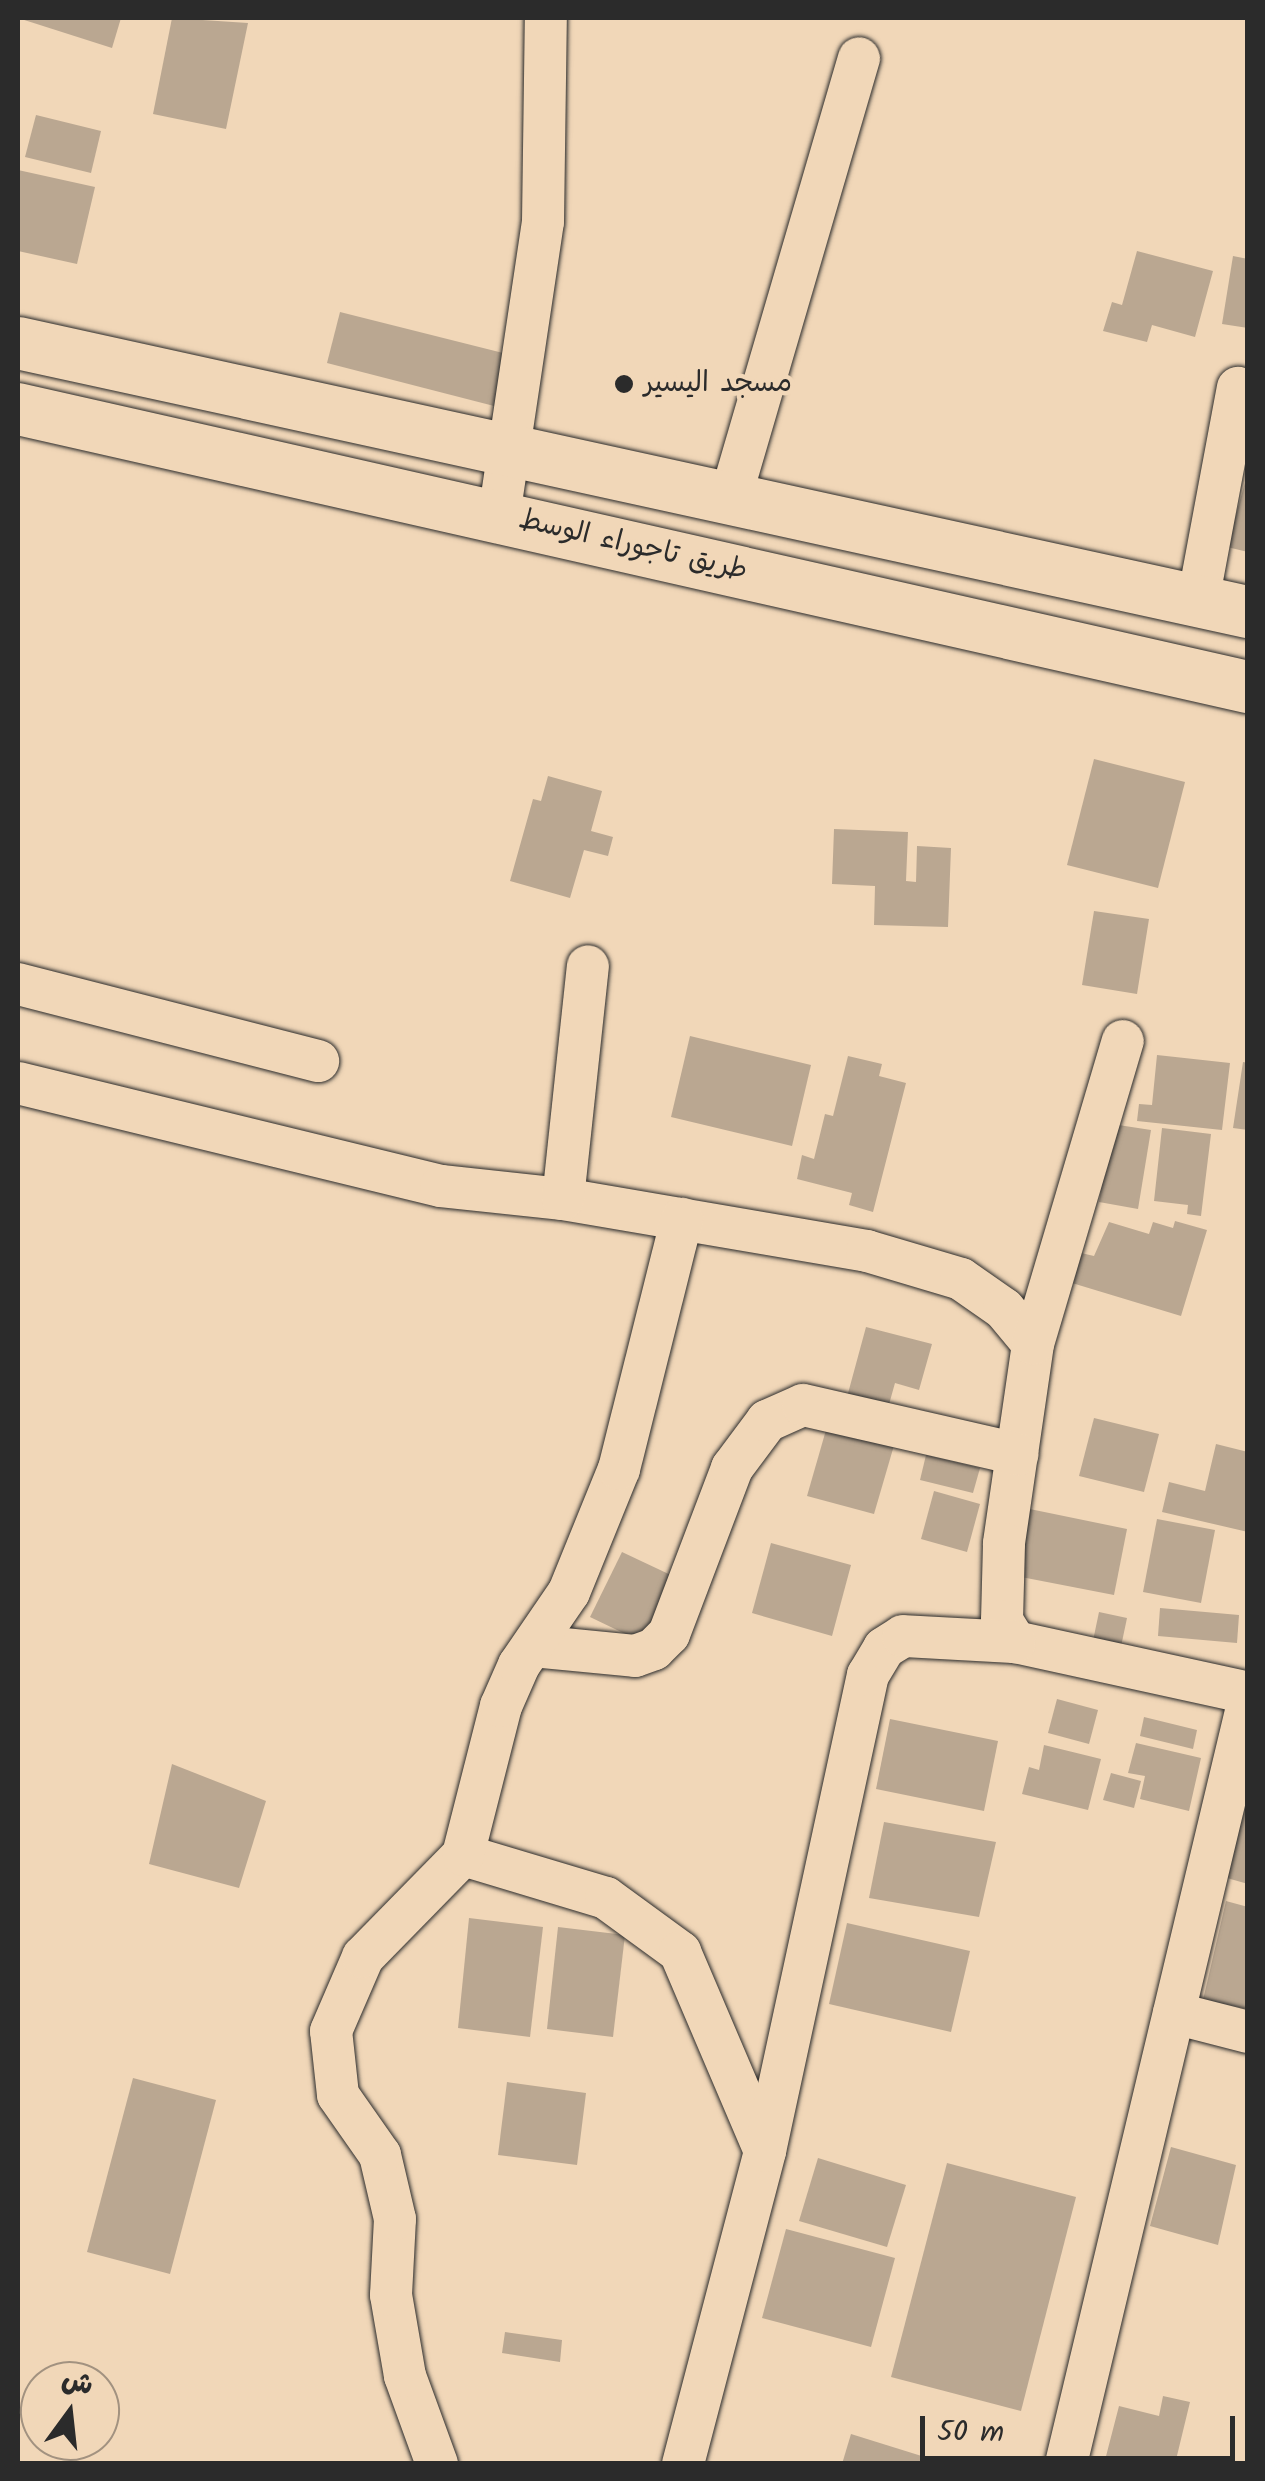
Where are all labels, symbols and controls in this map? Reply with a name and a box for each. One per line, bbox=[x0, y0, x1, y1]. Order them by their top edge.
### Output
place label: مسجد اليسير bbox=[644, 367, 792, 401]
marker: مسجد اليسير bbox=[613, 373, 635, 395]
street label: طريق تاجوراء الوسط bbox=[516, 503, 750, 589]
text: ش bbox=[57, 2358, 98, 2409]
north arrow bbox=[20, 2361, 120, 2461]
scale bar bbox=[925, 2396, 1240, 2458]
text: 50 m bbox=[937, 2409, 1004, 2457]

